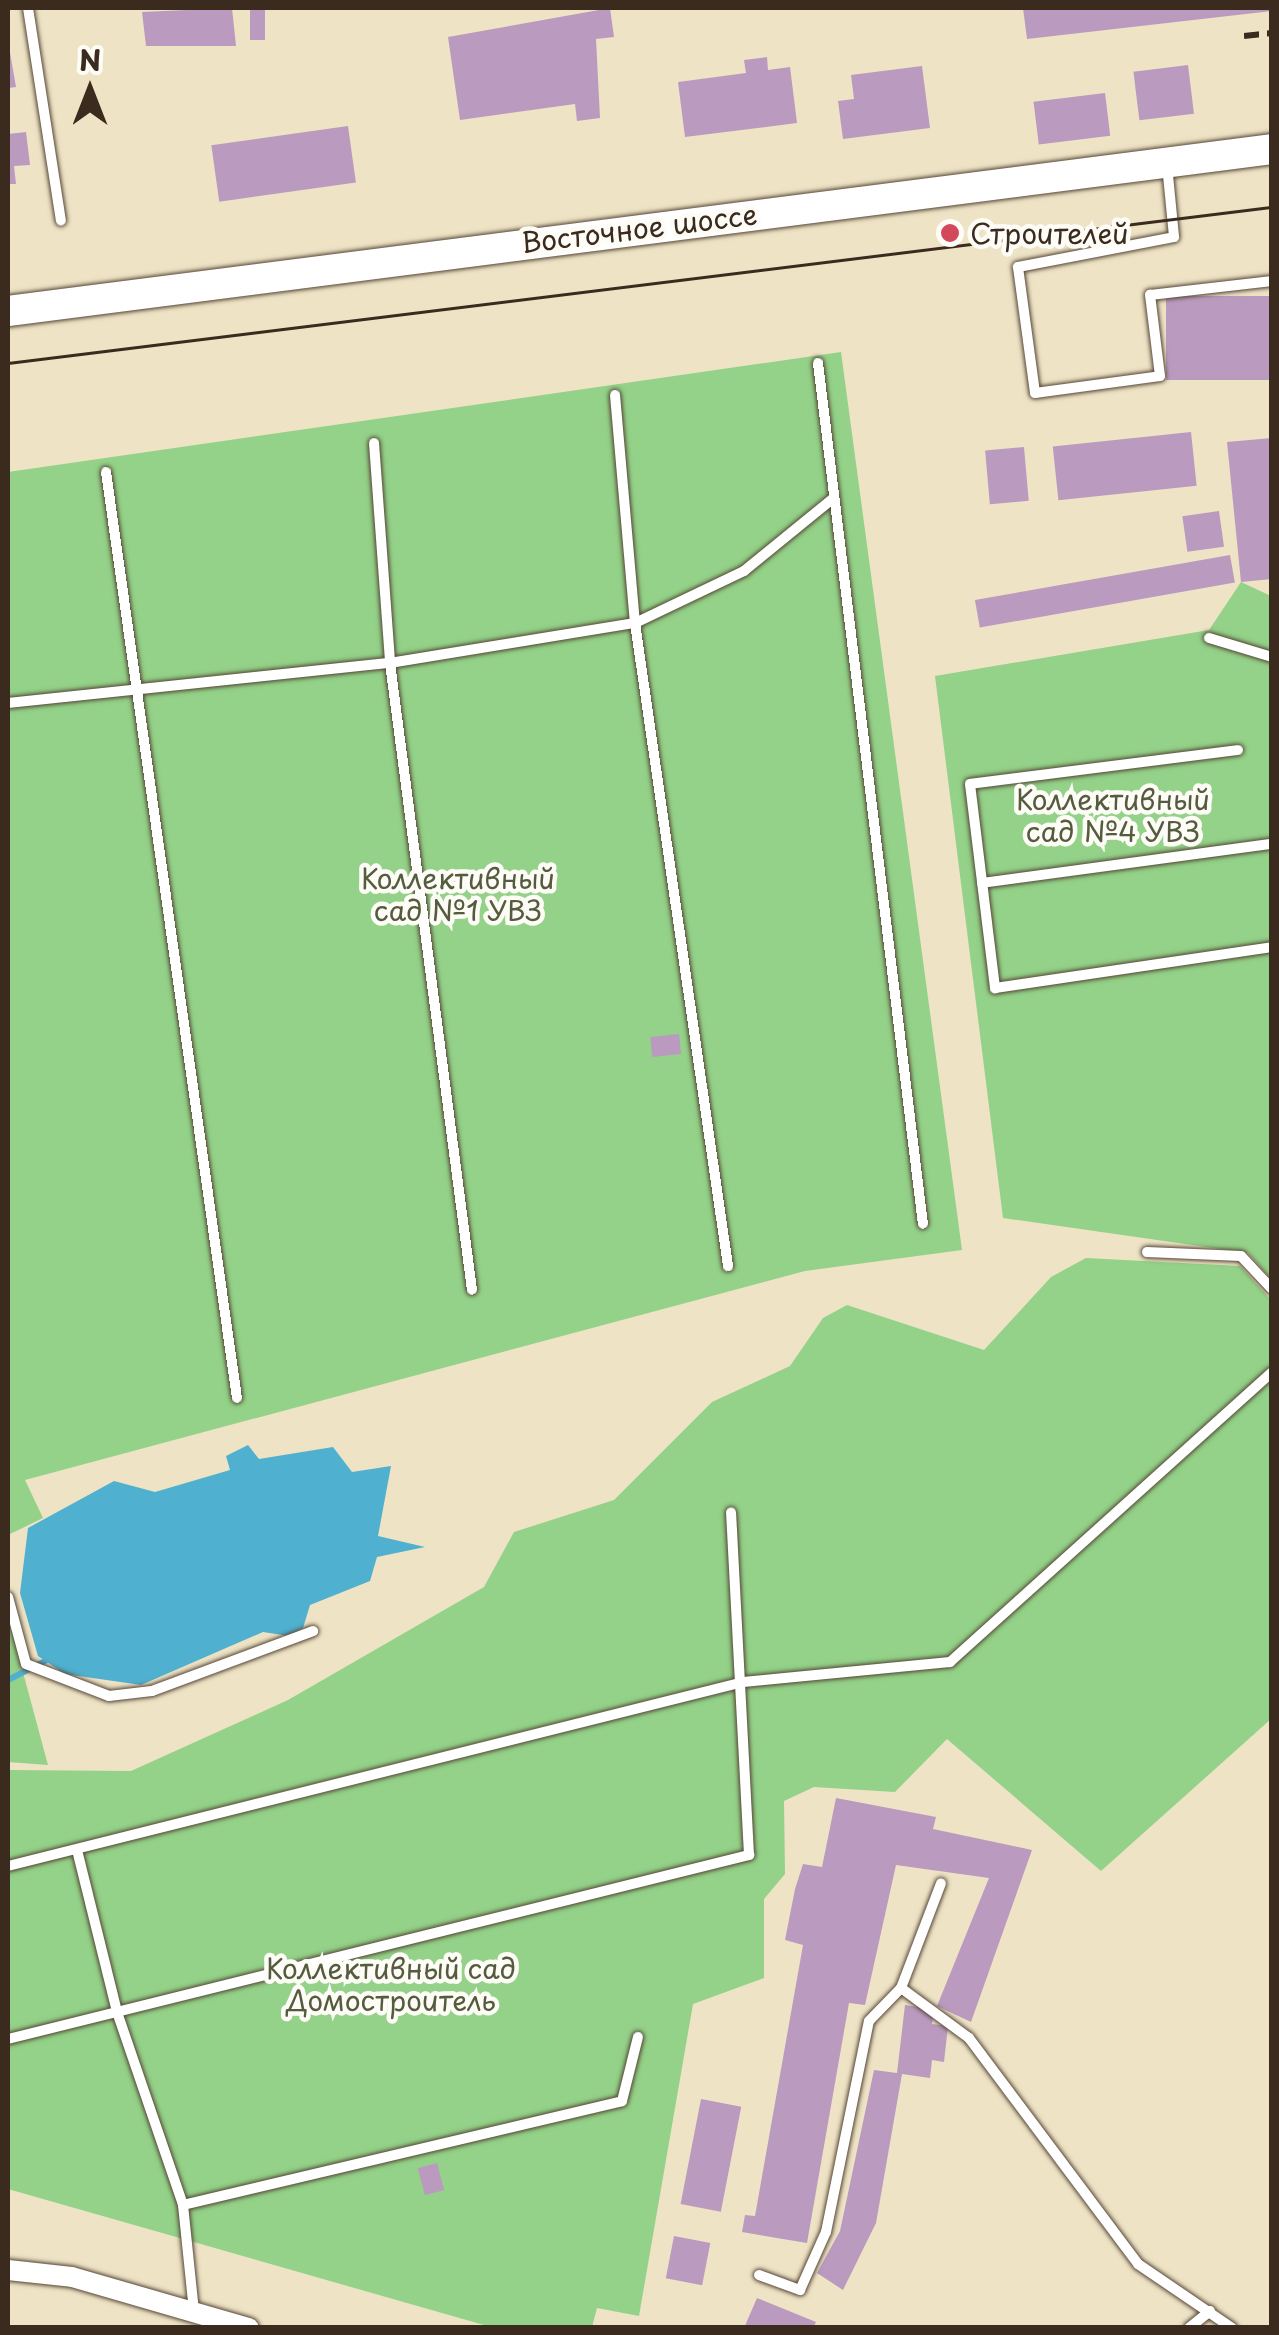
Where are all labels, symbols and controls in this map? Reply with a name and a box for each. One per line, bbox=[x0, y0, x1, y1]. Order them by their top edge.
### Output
text: N bbox=[79, 38, 101, 81]
north arrow bbox=[40, 40, 140, 140]
street label: Восточное шоссе bbox=[519, 197, 759, 259]
place label: Строителей bbox=[970, 216, 1129, 250]
marker: Строителей bbox=[939, 222, 961, 244]
park label: Коллективный сад №4 УВЗ bbox=[1016, 782, 1210, 848]
park label: Коллективный сад №1 УВЗ bbox=[361, 861, 555, 927]
park label: Коллективный сад Домостроитель bbox=[265, 1951, 517, 2017]

